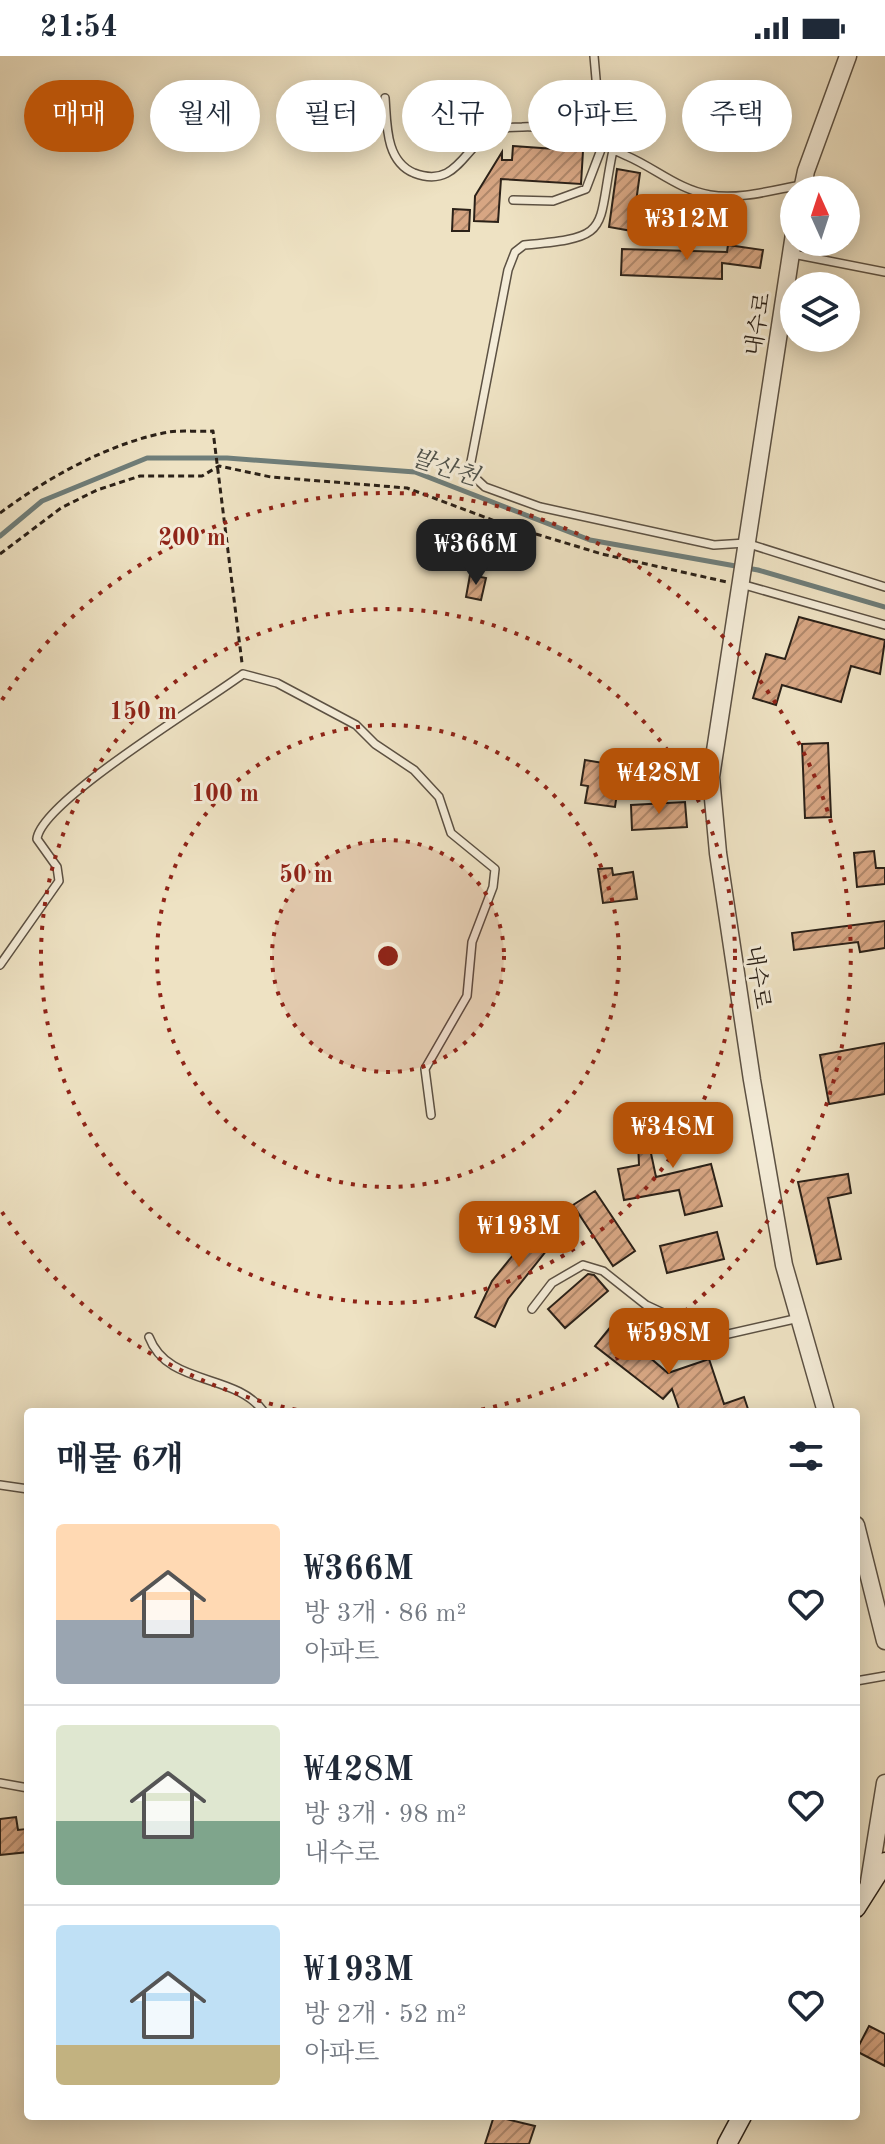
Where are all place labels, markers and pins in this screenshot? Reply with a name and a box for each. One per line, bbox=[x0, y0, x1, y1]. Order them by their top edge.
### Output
pin: ₩312M bbox=[631, 194, 743, 262]
pin: ₩366M bbox=[420, 519, 532, 587]
pin: ₩428M bbox=[603, 748, 715, 816]
centre of rings bbox=[374, 942, 402, 970]
pin: ₩348M bbox=[617, 1102, 729, 1170]
pin: ₩193M bbox=[463, 1201, 575, 1269]
pin: ₩598M bbox=[613, 1308, 725, 1376]

